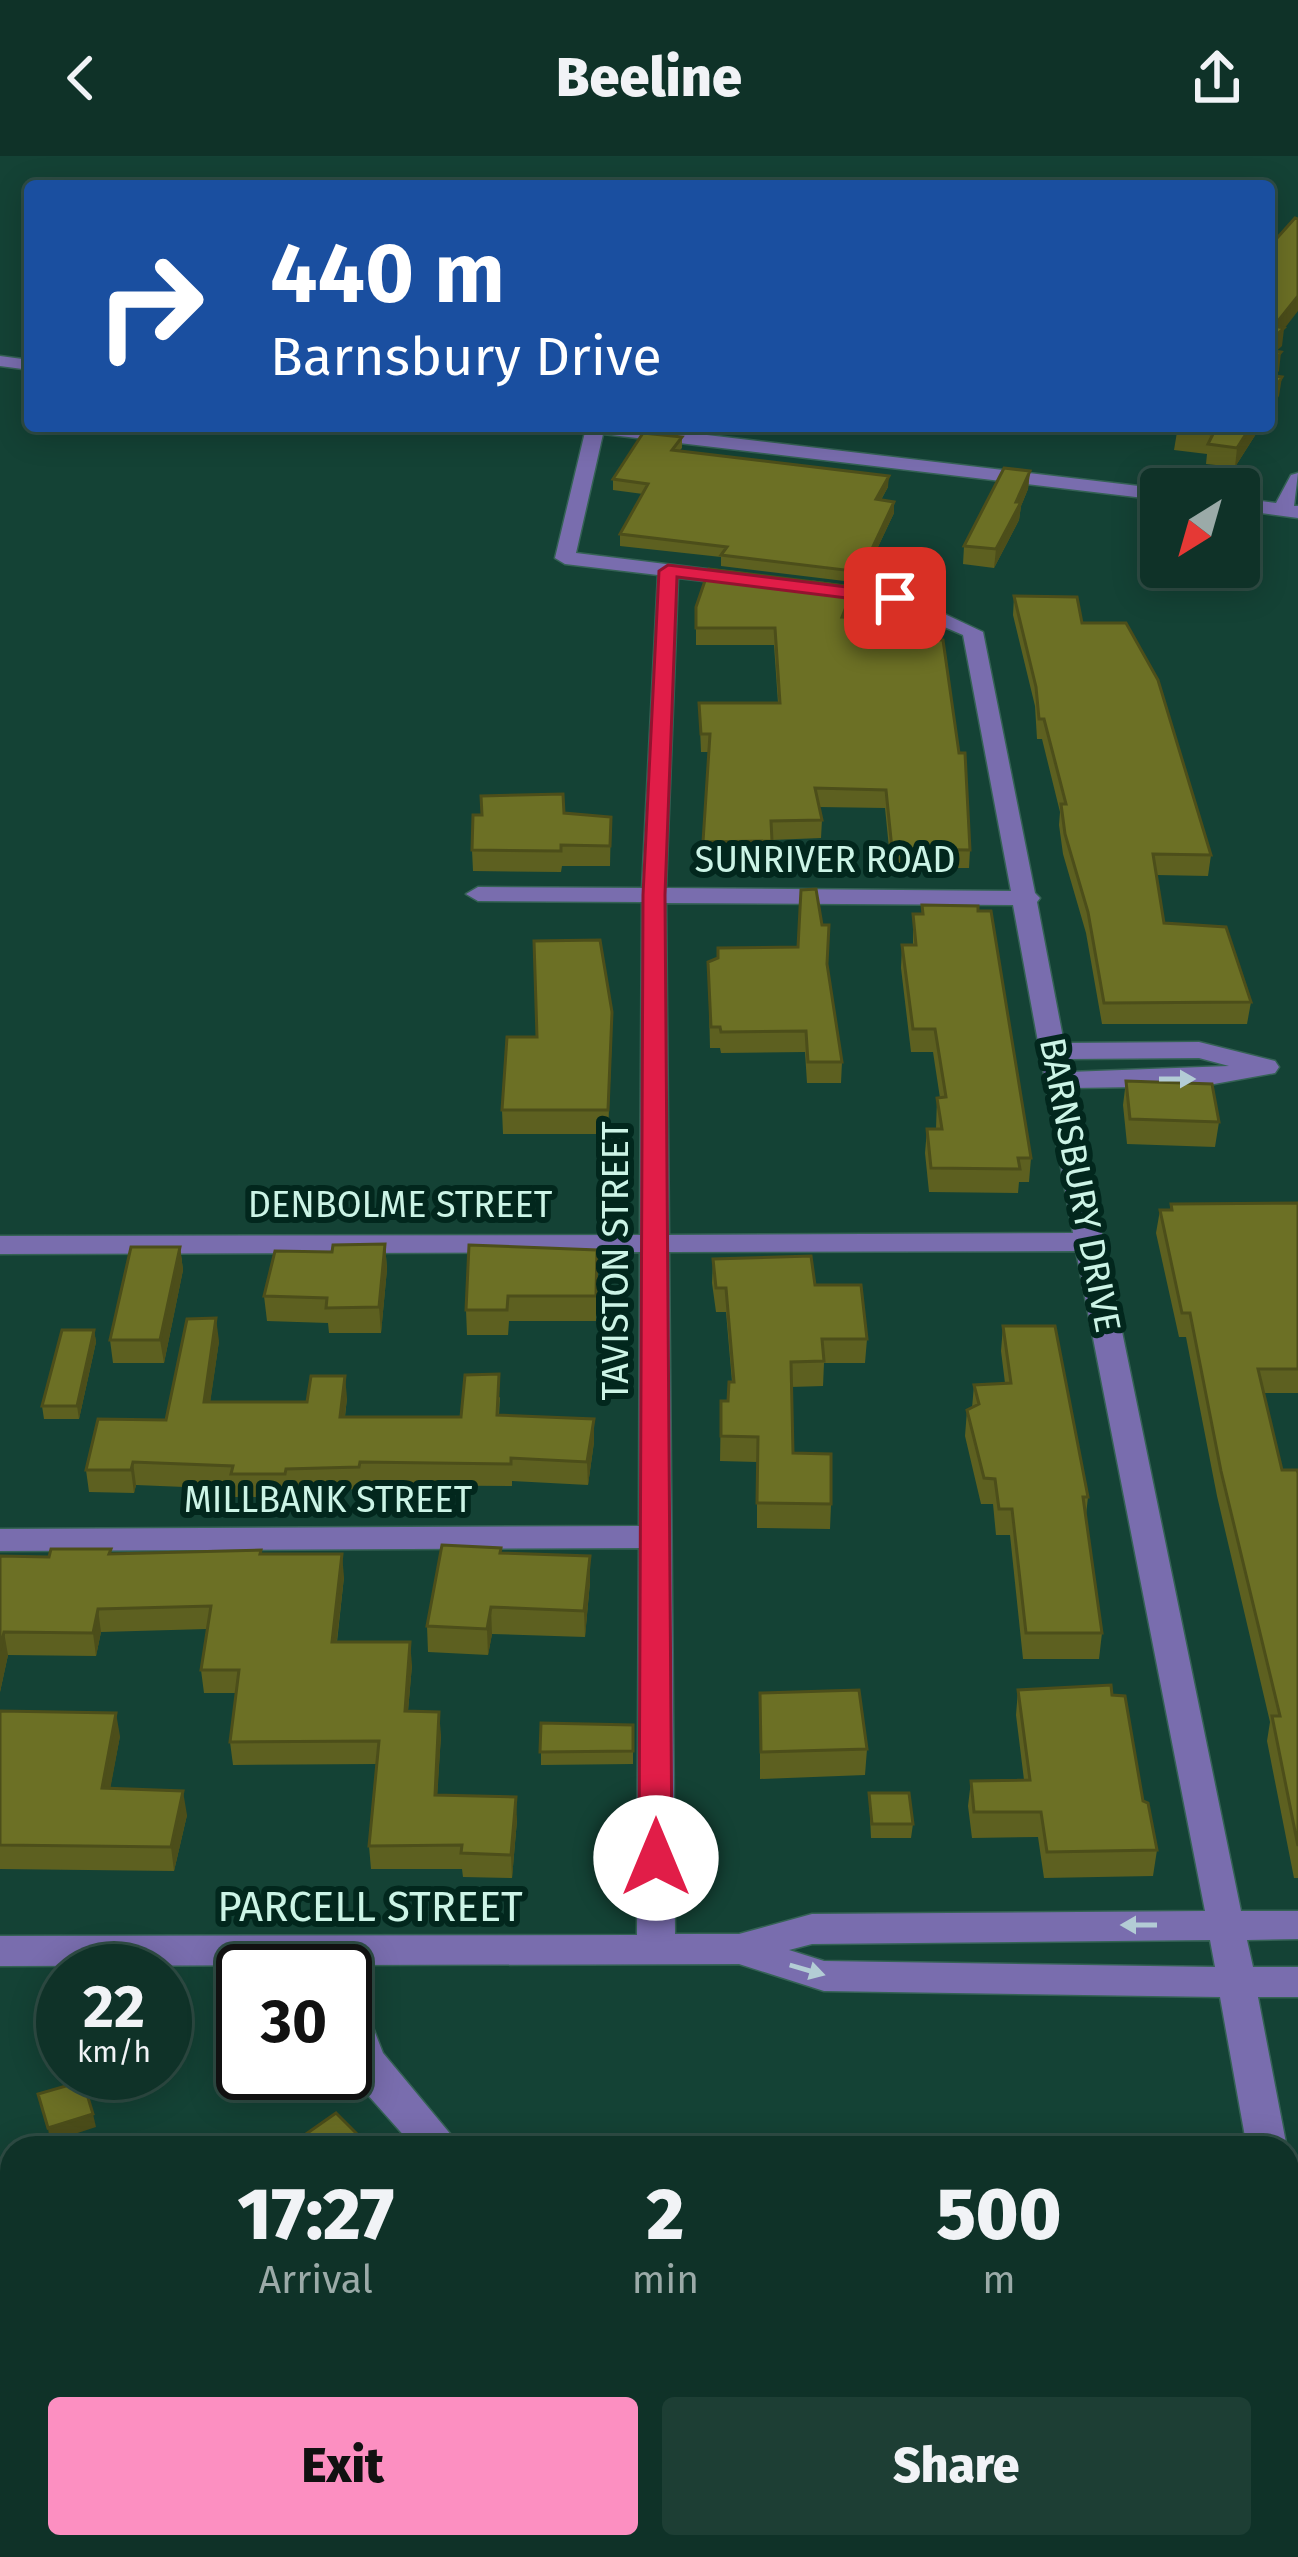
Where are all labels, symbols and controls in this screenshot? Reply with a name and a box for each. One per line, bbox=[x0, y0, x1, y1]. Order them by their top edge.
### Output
icon: back bbox=[48, 45, 114, 111]
icon: share bbox=[1184, 45, 1250, 111]
text: Beeline bbox=[556, 46, 742, 110]
text: 440 m bbox=[270, 223, 505, 324]
icon: right bbox=[72, 228, 228, 384]
text: Barnsbury Drive bbox=[270, 325, 662, 389]
north arrow bbox=[1140, 468, 1260, 588]
map controls bbox=[1140, 468, 1260, 588]
pin bbox=[844, 547, 946, 649]
icon: arrive bbox=[862, 565, 928, 631]
street label: SUNRIVER ROAD bbox=[695, 838, 955, 882]
street label: BARNSBURY DRIVE bbox=[1030, 1034, 1130, 1336]
one-way arrow bbox=[1159, 1069, 1197, 1089]
street label: TAVISTON STREET bbox=[594, 1121, 638, 1401]
street label: DENBOLME STREET bbox=[248, 1183, 553, 1227]
street label: MILLBANK STREET bbox=[184, 1478, 473, 1522]
position arrow bbox=[593, 1795, 719, 1921]
street label: PARCELL STREET bbox=[217, 1882, 523, 1932]
one-way arrow bbox=[1119, 1915, 1157, 1935]
speed limit sign: 30 bbox=[216, 1944, 372, 2100]
one-way arrow bbox=[789, 1962, 826, 1980]
text: 22 bbox=[83, 1971, 145, 2043]
text: km/h bbox=[77, 2034, 151, 2070]
text: 17:27 bbox=[238, 2172, 394, 2258]
text: 2 bbox=[647, 2172, 684, 2258]
text: 500 bbox=[937, 2172, 1061, 2258]
text: Arrival bbox=[259, 2257, 373, 2303]
text: min bbox=[632, 2257, 699, 2303]
text: m bbox=[982, 2257, 1016, 2303]
button: Exit bbox=[48, 2397, 638, 2535]
button: Share bbox=[662, 2397, 1251, 2535]

